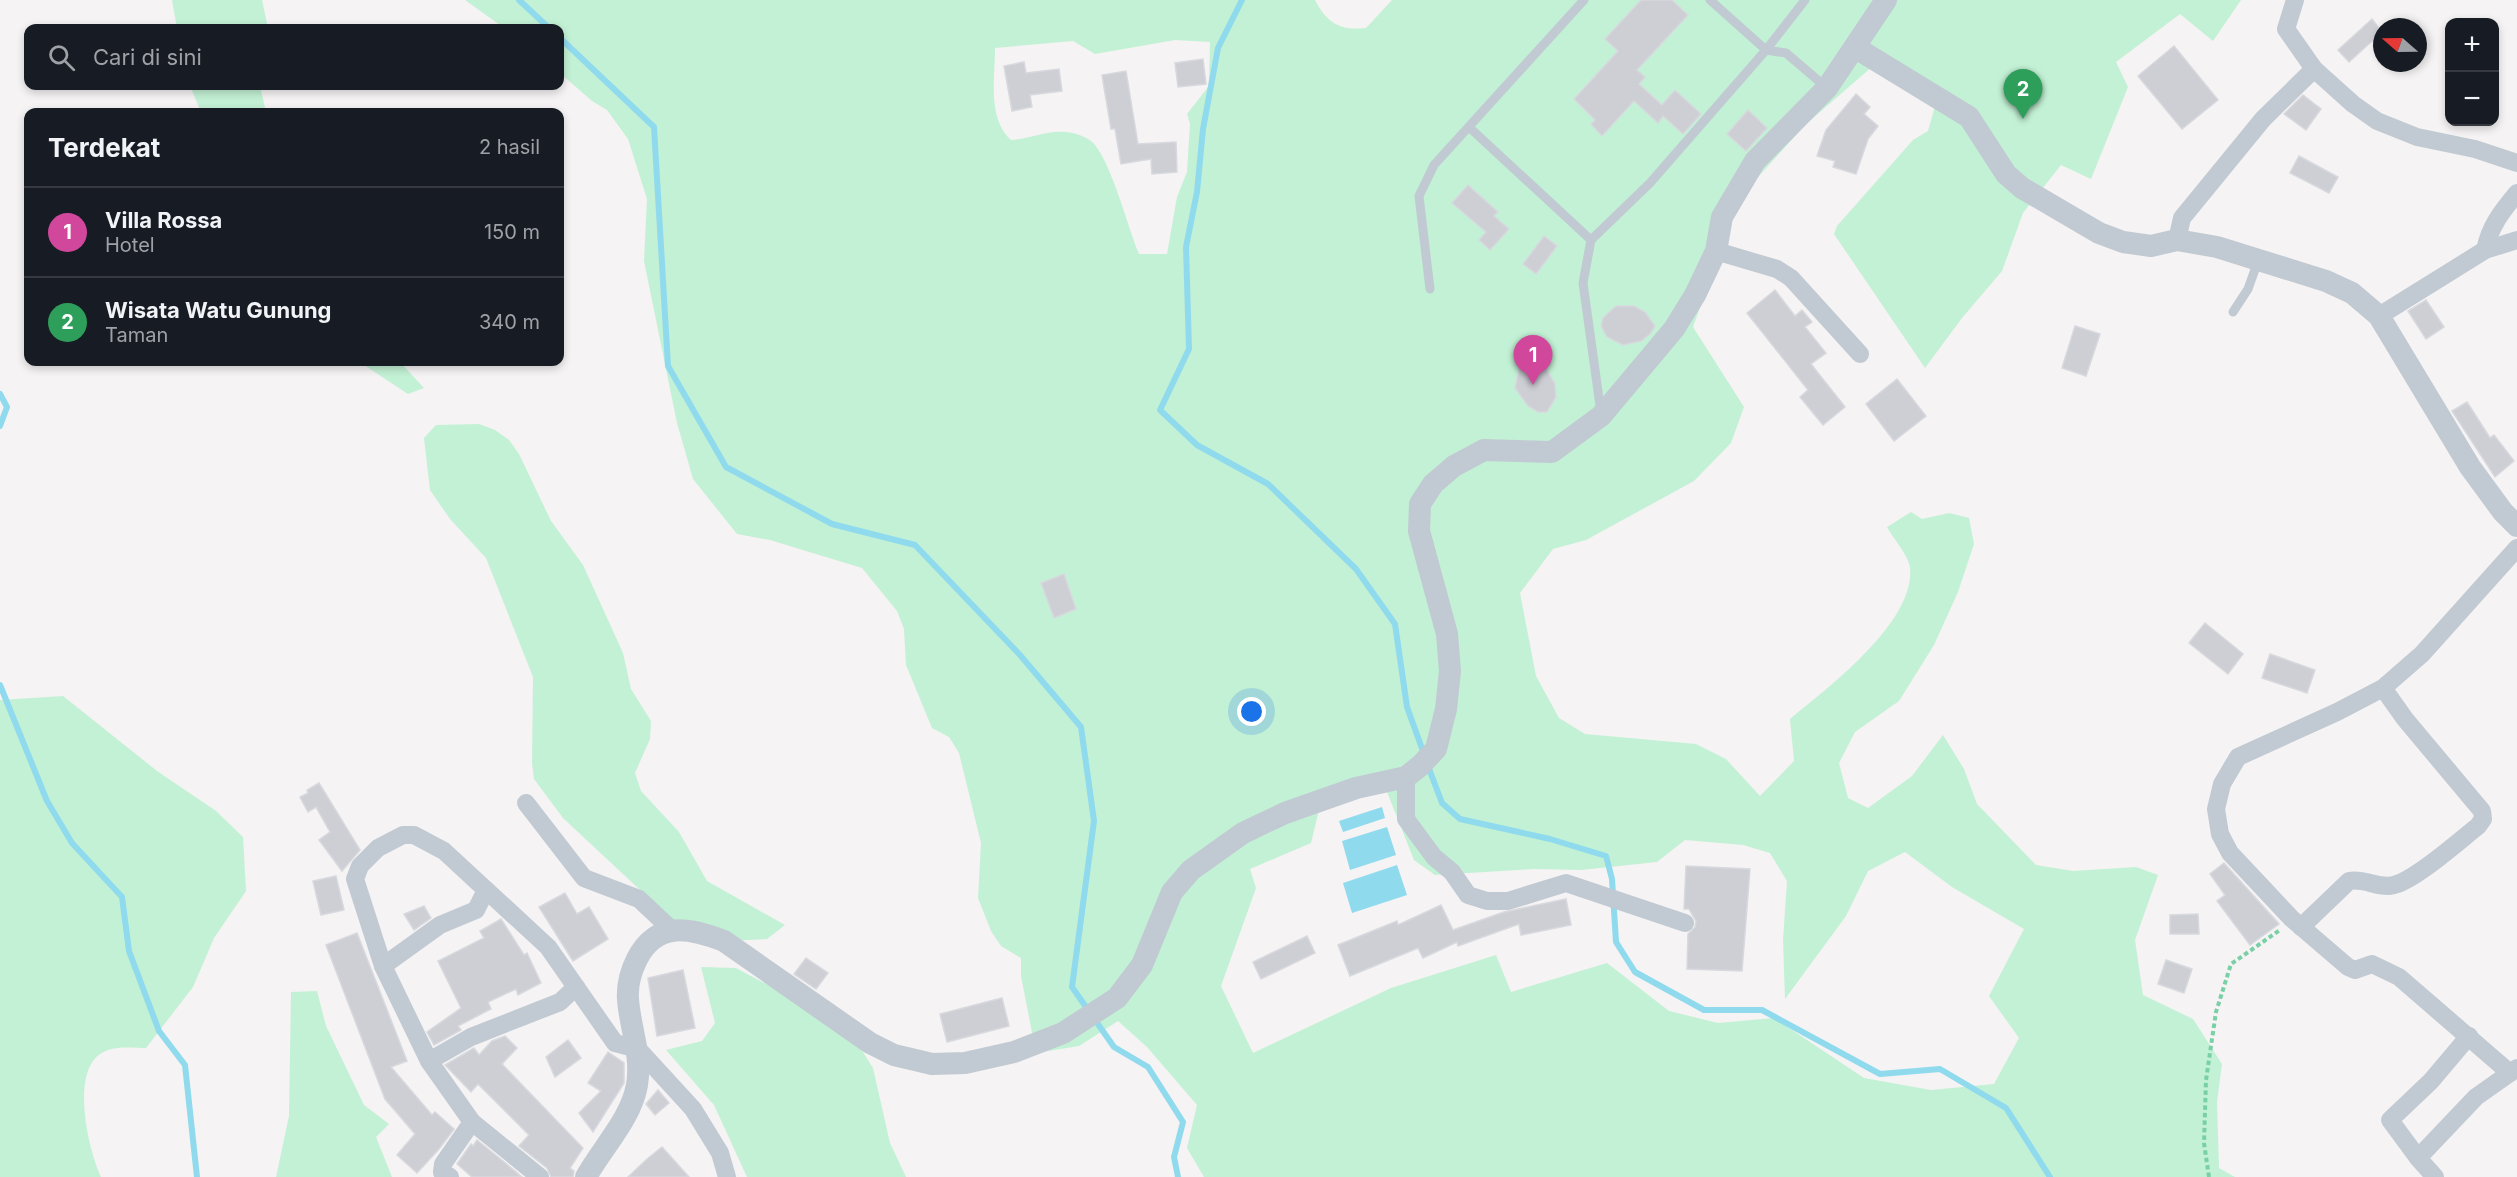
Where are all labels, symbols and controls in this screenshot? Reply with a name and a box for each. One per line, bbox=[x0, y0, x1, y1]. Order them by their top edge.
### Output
north arrow bbox=[2373, 18, 2427, 72]
map controls bbox=[2445, 18, 2499, 126]
button: + bbox=[2445, 18, 2499, 72]
search box bbox=[24, 24, 564, 90]
icon: search bbox=[45, 41, 78, 74]
text: Cari di sini bbox=[93, 44, 202, 70]
pin: 2 bbox=[2004, 70, 2042, 119]
button: − bbox=[2445, 72, 2499, 126]
text: Terdekat bbox=[48, 132, 160, 163]
text: 2 hasil bbox=[479, 135, 540, 159]
text: Villa Rossa bbox=[105, 207, 222, 233]
text: 1 bbox=[63, 220, 72, 244]
text: 150 m bbox=[484, 220, 540, 244]
text: Hotel bbox=[105, 233, 155, 257]
text: Wisata Watu Gunung bbox=[105, 297, 332, 323]
text: 2 bbox=[61, 310, 74, 334]
text: 340 m bbox=[479, 310, 540, 334]
text: Taman bbox=[105, 323, 168, 347]
pin: 1 bbox=[1514, 336, 1552, 385]
your location bbox=[1237, 697, 1266, 726]

